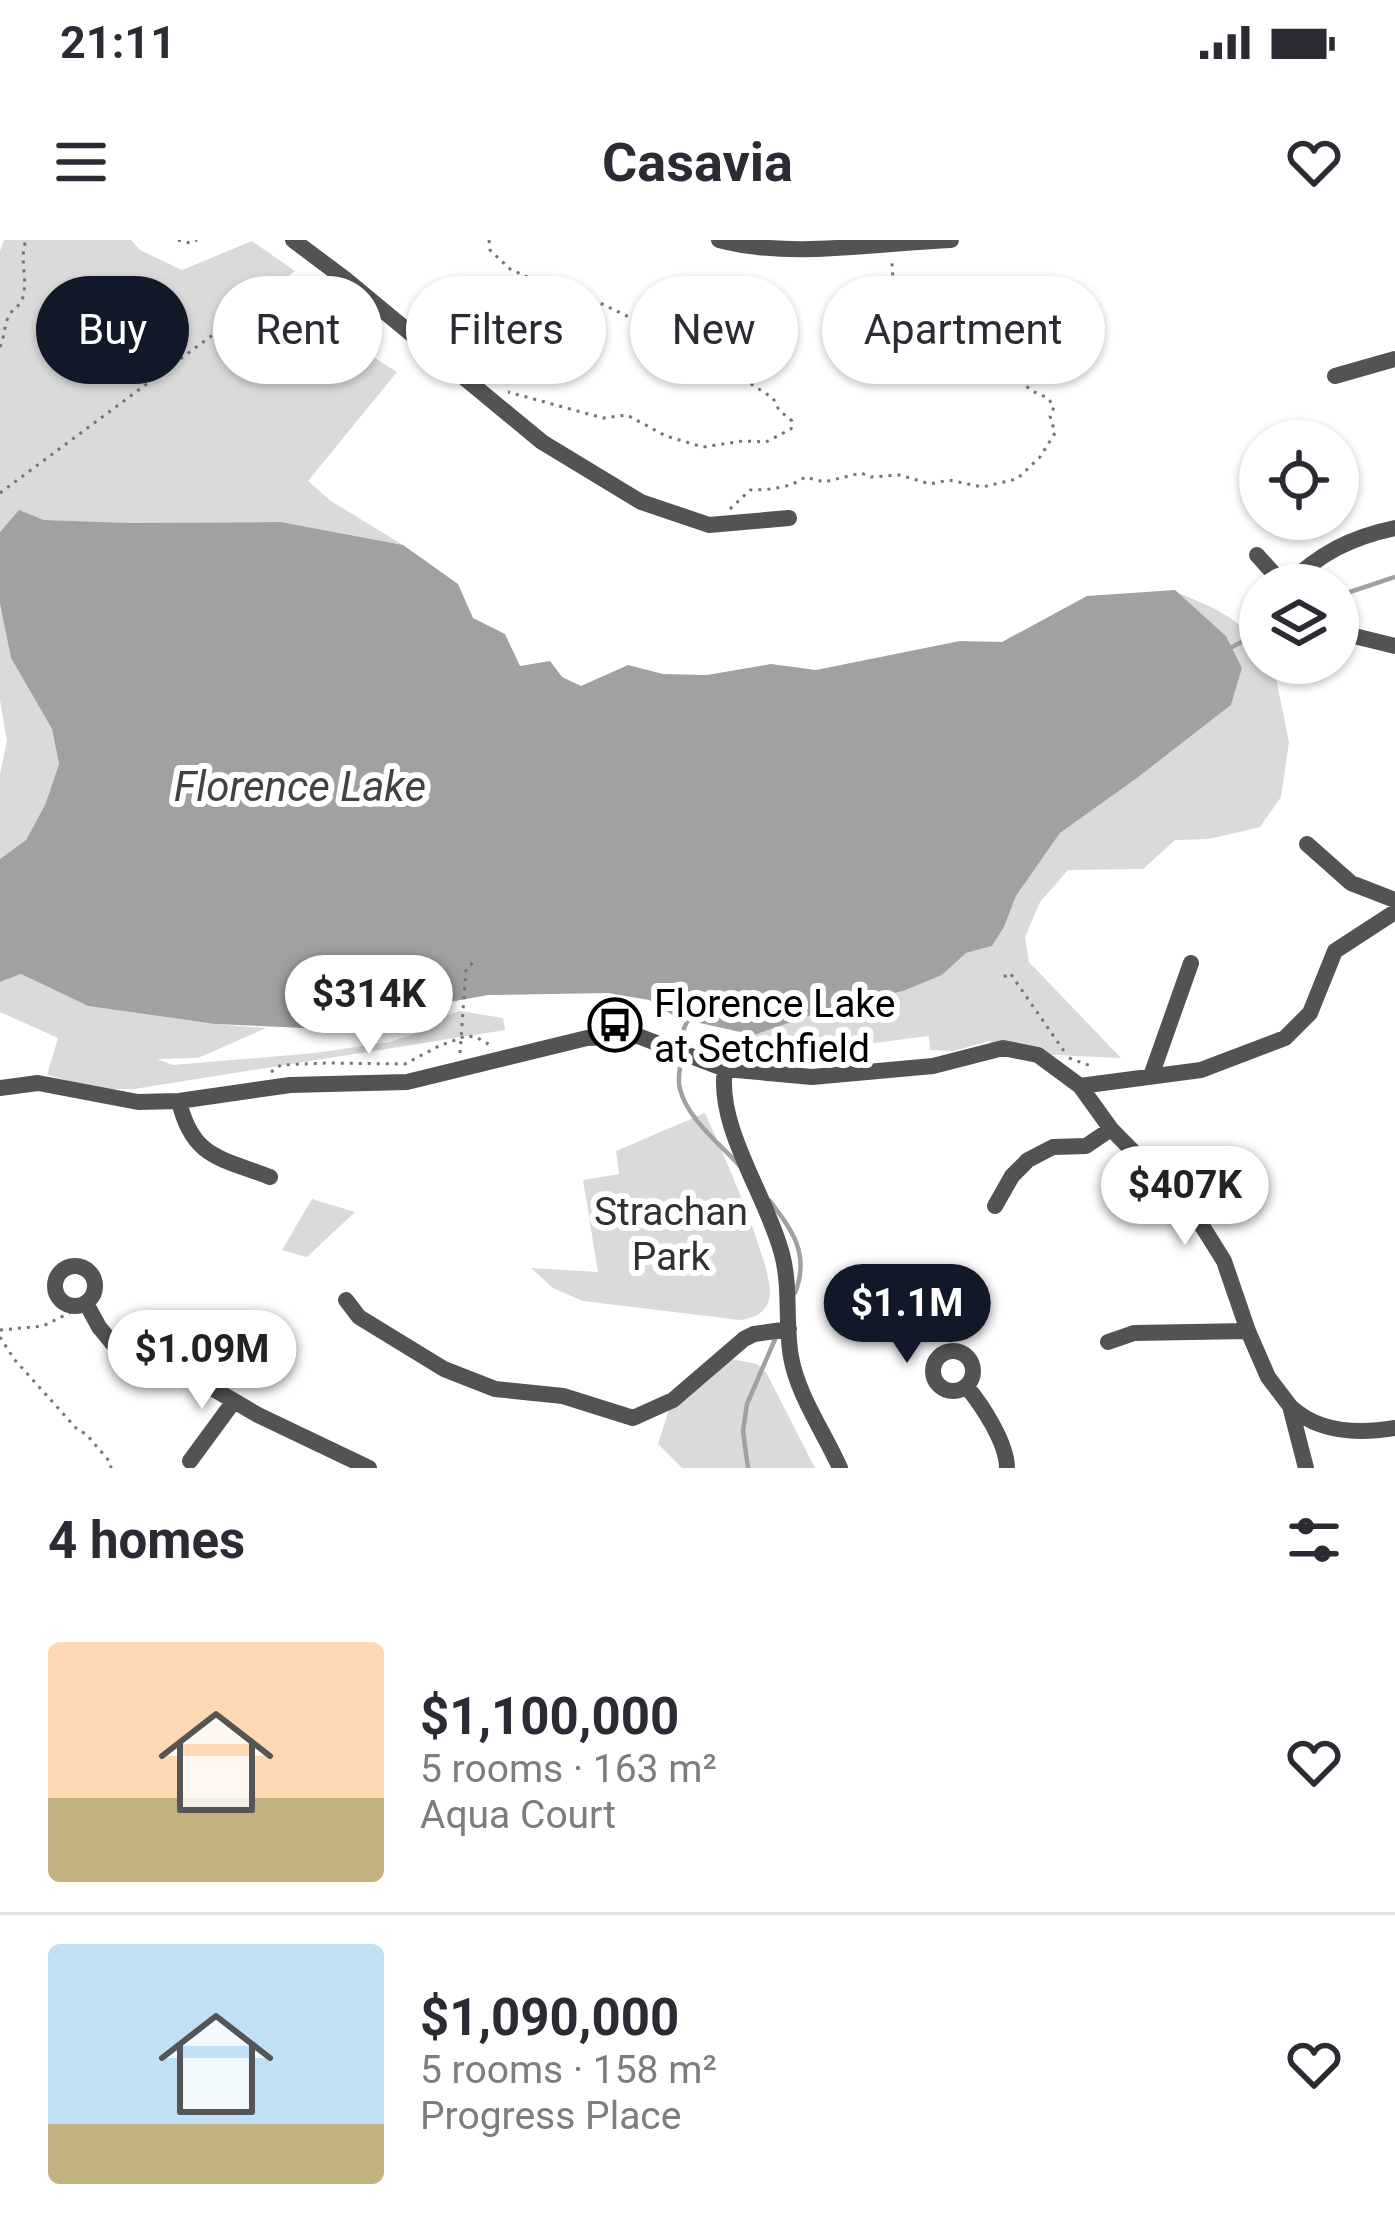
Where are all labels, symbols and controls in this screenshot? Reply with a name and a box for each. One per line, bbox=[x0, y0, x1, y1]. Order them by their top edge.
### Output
text: 21:11 bbox=[60, 16, 176, 69]
icon: menu bbox=[48, 129, 114, 195]
icon: heart bbox=[1281, 129, 1347, 195]
text: Casavia bbox=[602, 131, 793, 194]
chip: Buy bbox=[36, 276, 189, 384]
chip: Rent bbox=[213, 276, 382, 384]
chip: Filters bbox=[406, 276, 606, 384]
chip: New bbox=[630, 276, 798, 384]
chip: Apartment bbox=[822, 276, 1105, 384]
map controls bbox=[1239, 420, 1359, 684]
button: locate bbox=[1239, 420, 1359, 540]
button: layers bbox=[1239, 564, 1359, 684]
water label: Florence Lake bbox=[174, 762, 426, 811]
pin: $314K bbox=[285, 955, 453, 1057]
text: $314K bbox=[312, 971, 426, 1017]
place label: Florence Lake at Setchfield bbox=[654, 981, 895, 1072]
bus stop icon: Florence Lake at Setchfield bbox=[587, 997, 643, 1053]
pin: $407K bbox=[1101, 1146, 1269, 1248]
text: $407K bbox=[1128, 1162, 1242, 1208]
park label: Strachan Park bbox=[594, 1189, 748, 1280]
pin: $1.1M bbox=[823, 1264, 991, 1366]
text: $1.1M bbox=[851, 1280, 963, 1326]
pin: $1.09M bbox=[104, 1310, 300, 1412]
text: $1.09M bbox=[135, 1326, 269, 1372]
icon: filters bbox=[1281, 1507, 1347, 1573]
text: 4 homes bbox=[48, 1511, 245, 1570]
text: $1,100,000 bbox=[420, 1687, 679, 1746]
icon: home bbox=[144, 1690, 288, 1834]
icon: heart bbox=[1281, 1729, 1347, 1795]
text: 5 rooms · 163 m² bbox=[420, 1746, 717, 1792]
text: Aqua Court bbox=[420, 1792, 616, 1838]
text: $1,090,000 bbox=[420, 1988, 679, 2047]
icon: home bbox=[144, 1992, 288, 2136]
icon: heart bbox=[1281, 2031, 1347, 2097]
text: 5 rooms · 158 m² bbox=[420, 2047, 717, 2093]
text: Progress Place bbox=[420, 2093, 681, 2139]

